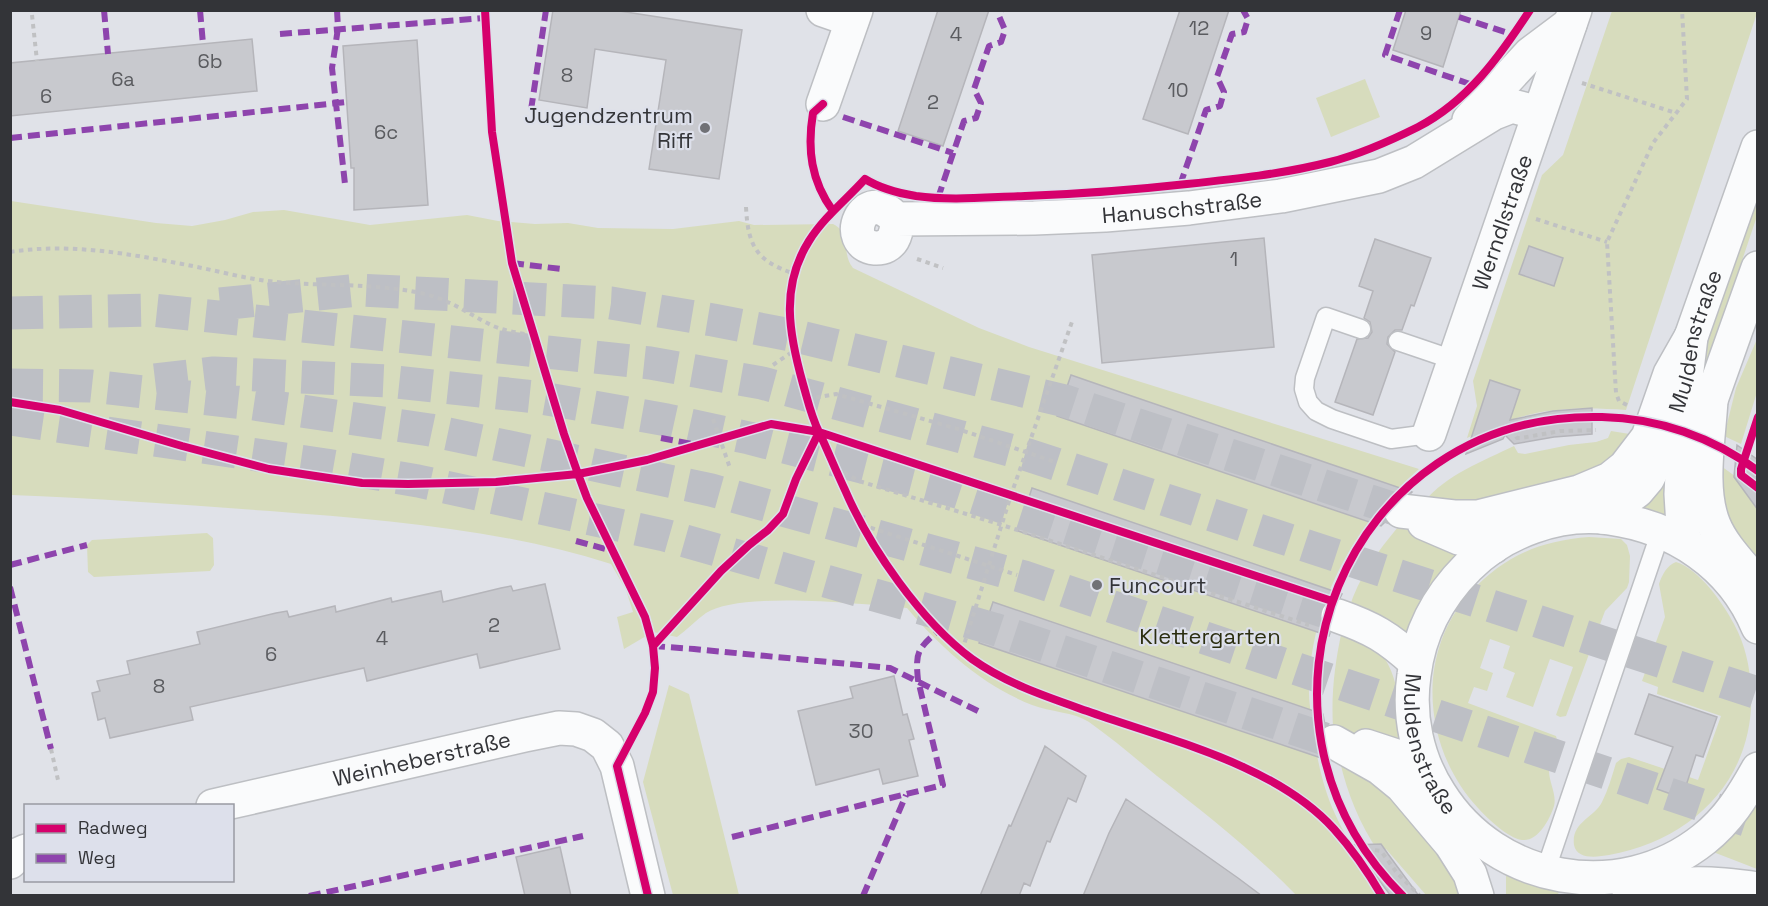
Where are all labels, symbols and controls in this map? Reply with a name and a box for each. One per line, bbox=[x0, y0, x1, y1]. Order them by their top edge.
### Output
house number: 12 bbox=[1189, 15, 1209, 41]
house number: 9 bbox=[1420, 20, 1432, 46]
house number: 4 bbox=[950, 21, 962, 47]
house number: 6b bbox=[197, 48, 223, 74]
house number: 8 bbox=[561, 62, 573, 88]
house number: 6a bbox=[111, 66, 135, 92]
house number: 10 bbox=[1167, 77, 1189, 103]
house number: 6 bbox=[40, 83, 52, 109]
house number: 2 bbox=[927, 89, 939, 115]
place label: Jugendzentrum Riff bbox=[524, 101, 693, 154]
house number: 6c bbox=[374, 119, 398, 145]
marker: Jugendzentrum Riff bbox=[698, 121, 712, 135]
street label: Werndlstraße bbox=[1466, 150, 1538, 294]
street label: Hanuschstraße bbox=[1101, 185, 1264, 229]
house number: 1 bbox=[1230, 246, 1238, 272]
street label: Muldenstraße bbox=[1662, 266, 1728, 416]
place label: Funcourt bbox=[1109, 571, 1206, 599]
marker: Funcourt bbox=[1090, 578, 1104, 592]
house number: 2 bbox=[488, 612, 500, 638]
park label: Klettergarten bbox=[1139, 622, 1281, 650]
house number: 4 bbox=[376, 625, 388, 651]
house number: 6 bbox=[265, 641, 277, 667]
street label: Muldenstraße bbox=[1398, 672, 1464, 820]
house number: 8 bbox=[153, 673, 165, 699]
house number: 30 bbox=[849, 718, 873, 744]
street label: Weinheberstraße bbox=[330, 725, 513, 792]
legend bbox=[24, 804, 234, 882]
text: Radweg bbox=[78, 816, 148, 839]
text: Weg bbox=[78, 846, 116, 869]

